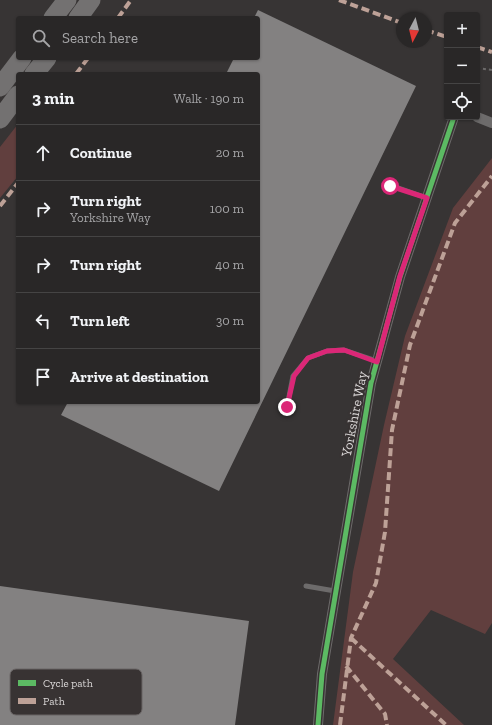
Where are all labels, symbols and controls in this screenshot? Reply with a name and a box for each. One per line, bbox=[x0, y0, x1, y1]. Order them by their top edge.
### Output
north arrow bbox=[396, 12, 432, 48]
map controls bbox=[444, 12, 480, 120]
button: + bbox=[444, 12, 480, 48]
search box bbox=[16, 16, 260, 60]
icon: search bbox=[30, 27, 52, 49]
text: Search here bbox=[62, 29, 138, 47]
button: − bbox=[444, 48, 480, 84]
button: locate bbox=[444, 84, 480, 120]
text: 3 min bbox=[32, 88, 74, 108]
text: Walk · 190 m bbox=[174, 91, 244, 106]
icon: ahead bbox=[32, 142, 54, 164]
text: Continue bbox=[70, 144, 132, 162]
text: 20 m bbox=[216, 145, 244, 160]
route start bbox=[381, 177, 399, 195]
text: Turn right bbox=[70, 192, 141, 210]
icon: right bbox=[32, 198, 54, 220]
text: 100 m bbox=[210, 201, 244, 216]
text: Yorkshire Way bbox=[70, 210, 151, 225]
icon: right bbox=[32, 254, 54, 276]
text: Turn right bbox=[70, 256, 141, 274]
text: 40 m bbox=[215, 257, 244, 272]
icon: left bbox=[32, 310, 54, 332]
text: Turn left bbox=[70, 312, 130, 330]
text: 30 m bbox=[216, 313, 244, 328]
icon: arrive bbox=[32, 366, 54, 388]
text: Arrive at destination bbox=[70, 368, 209, 386]
street label: Yorkshire Way bbox=[338, 369, 371, 459]
route end bbox=[278, 398, 296, 416]
legend bbox=[10, 669, 142, 715]
text: Cycle path bbox=[43, 677, 94, 690]
text: Path bbox=[43, 695, 66, 708]

